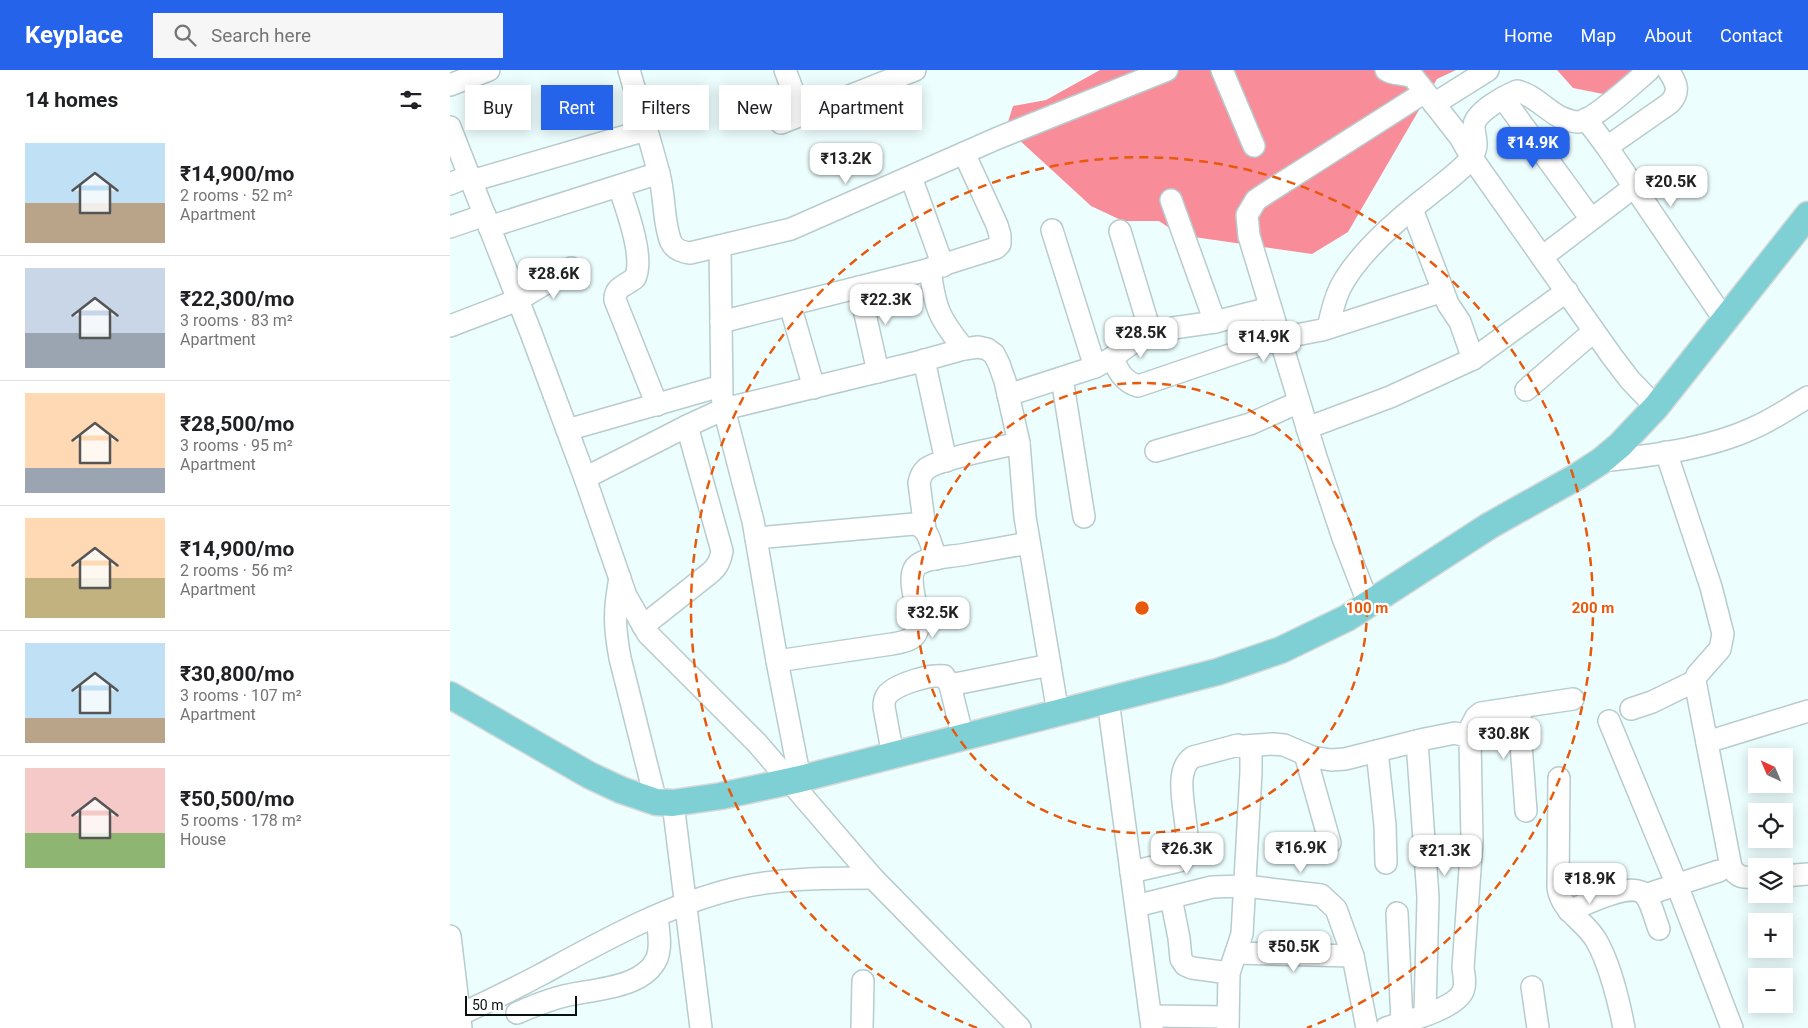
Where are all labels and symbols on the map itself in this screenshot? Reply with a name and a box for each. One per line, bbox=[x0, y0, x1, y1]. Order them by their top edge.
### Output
pin: ₹14.9K bbox=[1492, 126, 1574, 169]
pin: ₹13.2K bbox=[805, 142, 887, 185]
pin: ₹20.5K bbox=[1630, 166, 1712, 208]
pin: ₹28.6K bbox=[513, 258, 595, 300]
pin: ₹22.3K bbox=[845, 284, 927, 326]
pin: ₹28.5K bbox=[1100, 316, 1182, 359]
pin: ₹14.9K bbox=[1223, 320, 1305, 363]
pin: ₹32.5K bbox=[892, 596, 974, 639]
centre of rings bbox=[1133, 599, 1151, 617]
text: 100 m bbox=[1346, 599, 1388, 617]
text: 200 m bbox=[1572, 599, 1614, 617]
pin: ₹30.8K bbox=[1463, 718, 1545, 760]
north arrow bbox=[1748, 748, 1792, 792]
pin: ₹26.3K bbox=[1146, 832, 1228, 875]
pin: ₹16.9K bbox=[1260, 832, 1342, 874]
pin: ₹21.3K bbox=[1404, 834, 1486, 877]
pin: ₹18.9K bbox=[1549, 862, 1631, 905]
pin: ₹50.5K bbox=[1253, 930, 1335, 973]
scale bar bbox=[465, 993, 578, 1016]

